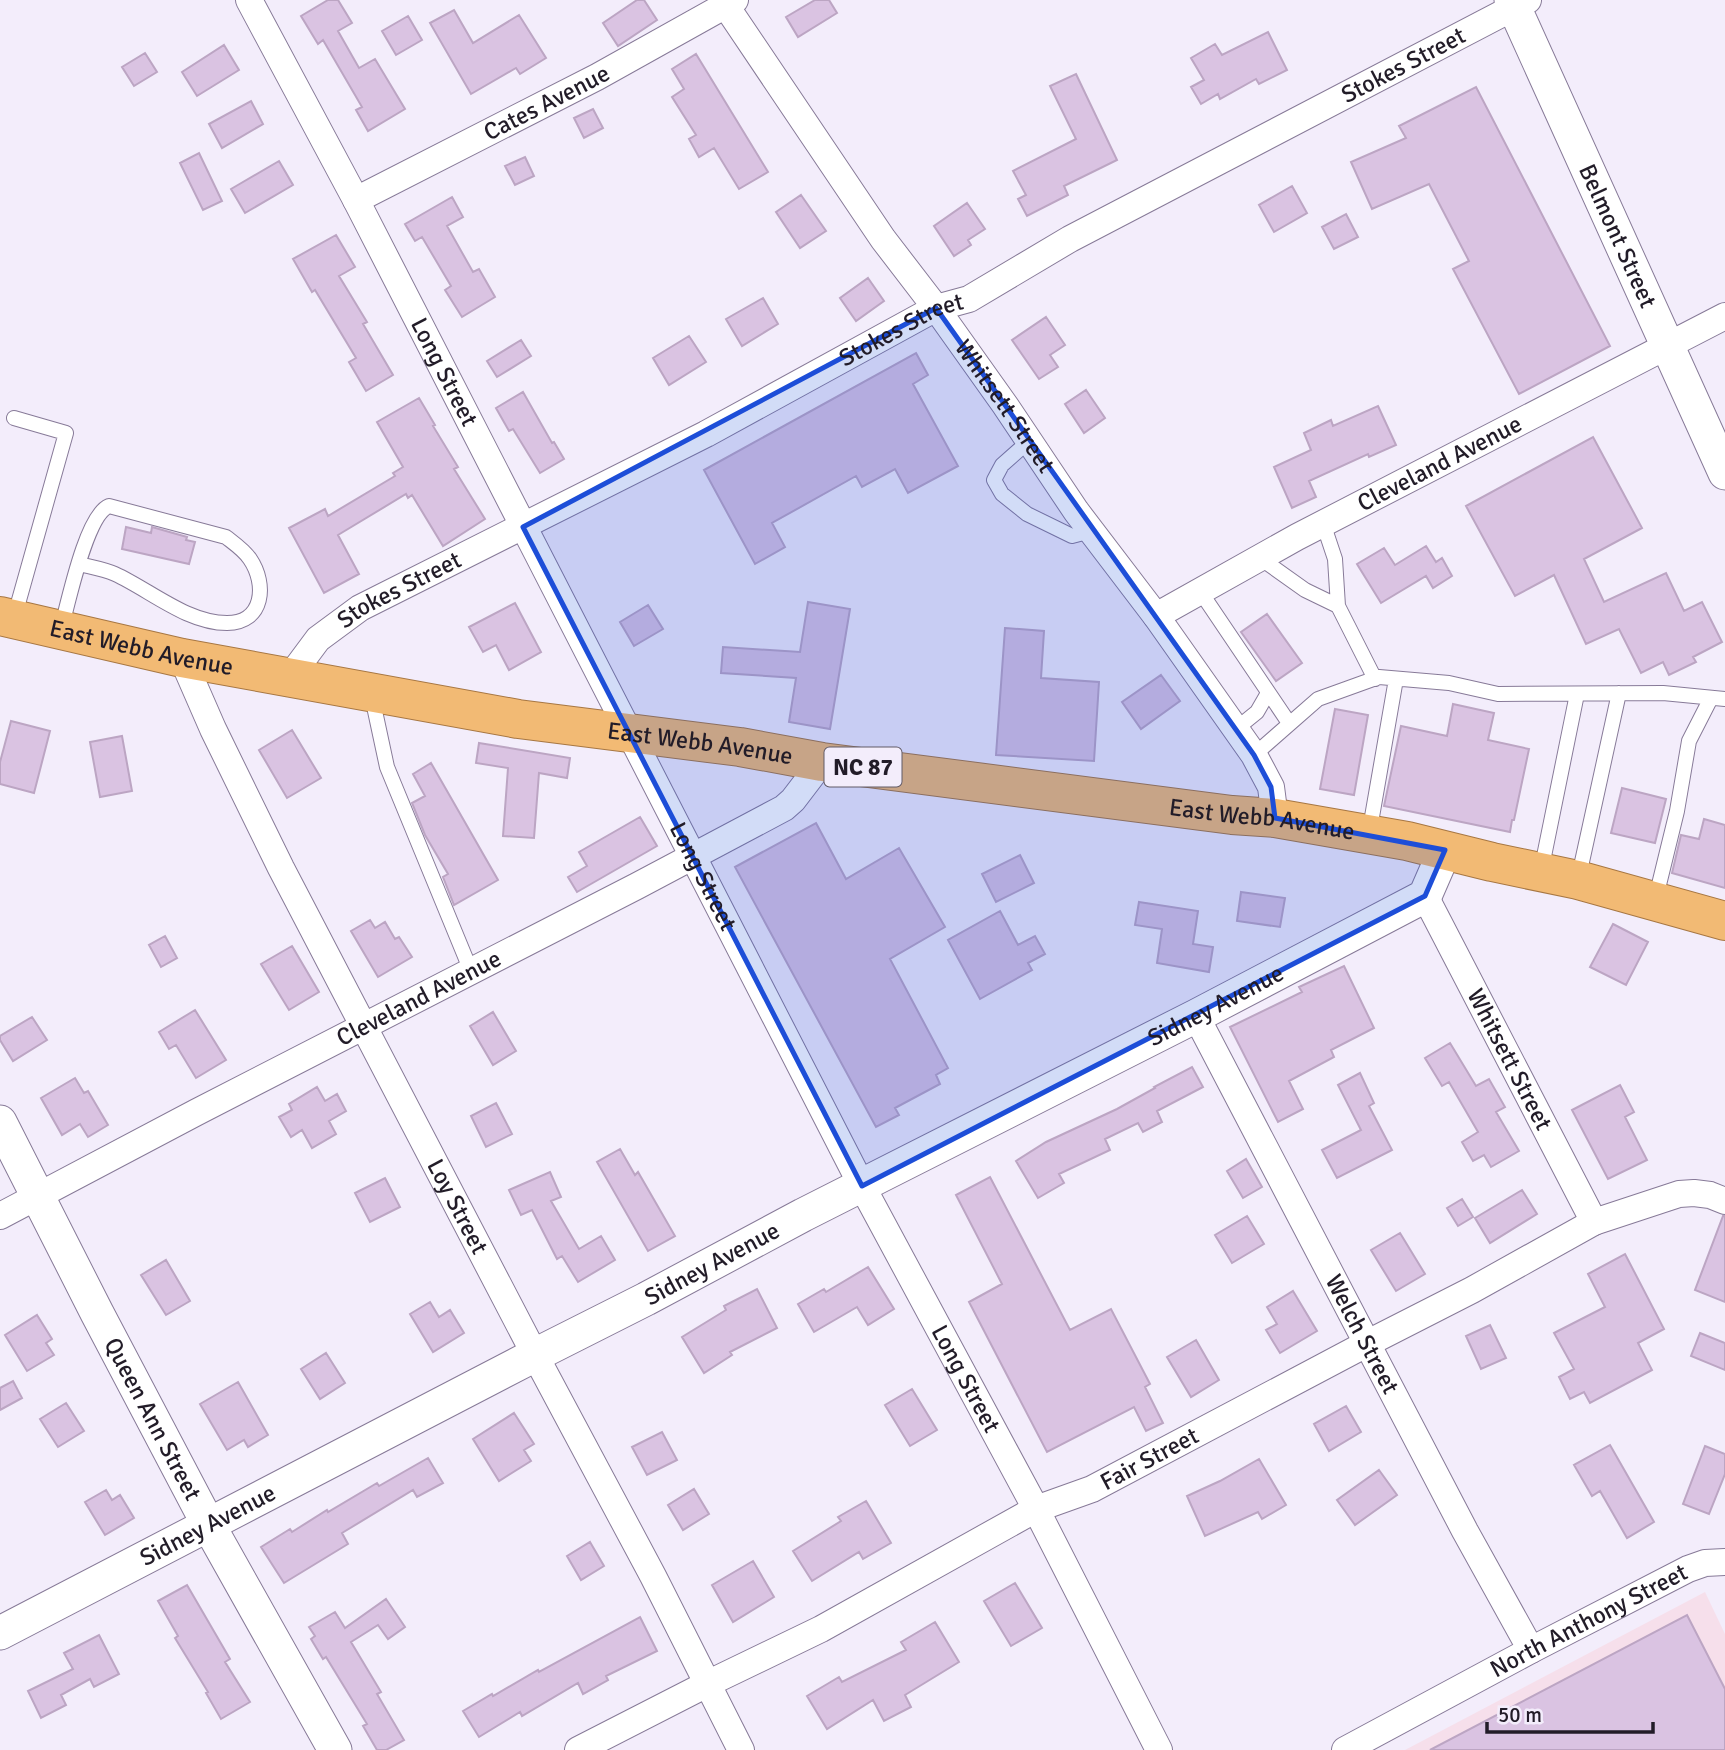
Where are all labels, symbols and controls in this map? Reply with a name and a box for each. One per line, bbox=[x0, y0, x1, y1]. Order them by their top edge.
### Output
street label: Stokes Street bbox=[1336, 20, 1471, 110]
street label: Cates Avenue bbox=[479, 58, 615, 147]
street label: Belmont Street bbox=[1572, 159, 1663, 313]
street label: Stokes Street bbox=[834, 286, 967, 373]
street label: Long Street bbox=[404, 313, 484, 431]
street label: Whitsett Street bbox=[948, 334, 1061, 479]
street label: Cleveland Avenue bbox=[1352, 409, 1527, 518]
street label: Stokes Street bbox=[331, 545, 466, 635]
street label: East Webb Avenue bbox=[47, 613, 236, 682]
street label: East Webb Avenue bbox=[606, 715, 795, 771]
road number: NC 87 bbox=[824, 748, 902, 786]
street label: East Webb Avenue bbox=[1167, 792, 1357, 847]
street label: Long Street bbox=[663, 817, 743, 936]
street label: Cleveland Avenue bbox=[331, 943, 506, 1053]
street label: Sidney Avenue bbox=[1143, 958, 1289, 1053]
street label: Whitsett Street bbox=[1461, 983, 1559, 1135]
street label: Loy Street bbox=[420, 1154, 495, 1259]
street label: Sidney Avenue bbox=[639, 1215, 785, 1312]
street label: Welch Street bbox=[1319, 1269, 1406, 1399]
street label: Long Street bbox=[925, 1320, 1007, 1438]
street label: Queen Ann Street bbox=[98, 1332, 208, 1506]
street label: Fair Street bbox=[1095, 1420, 1204, 1497]
street label: Sidney Avenue bbox=[135, 1477, 281, 1573]
street label: North Anthony Street bbox=[1485, 1557, 1693, 1684]
scale bar bbox=[1487, 1690, 1653, 1734]
text: 50 m bbox=[1498, 1702, 1542, 1728]

